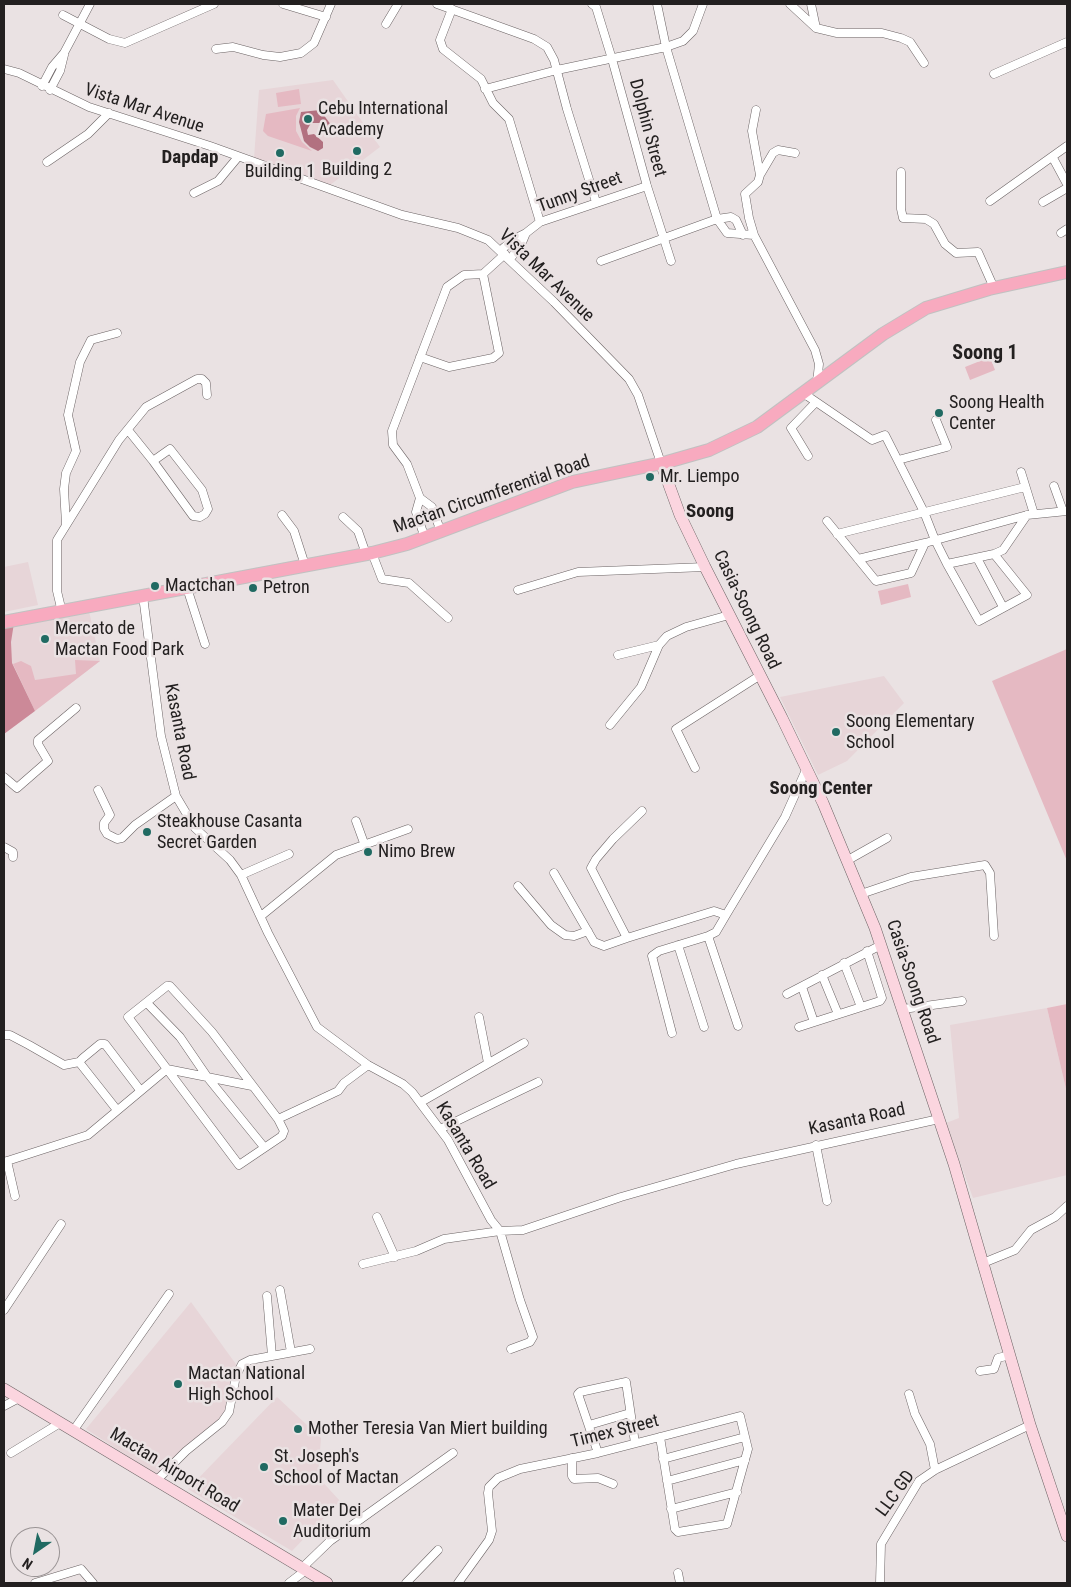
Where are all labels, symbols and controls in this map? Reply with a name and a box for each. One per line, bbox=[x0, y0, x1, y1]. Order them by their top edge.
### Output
street label: Dolphin Street bbox=[624, 77, 670, 179]
street label: Vista Mar Avenue bbox=[82, 80, 206, 138]
place label: Cebu International Academy bbox=[318, 98, 448, 140]
marker: Cebu International Academy bbox=[302, 113, 314, 125]
marker: Building 2 bbox=[351, 145, 363, 157]
district label: Dapdap bbox=[162, 147, 218, 169]
marker: Building 1 bbox=[274, 147, 286, 159]
place label: Building 2 bbox=[322, 159, 392, 181]
place label: Building 1 bbox=[245, 161, 315, 183]
street label: Tunny Street bbox=[535, 168, 625, 218]
street label: Vista Mar Avenue bbox=[494, 225, 598, 327]
district label: Soong 1 bbox=[952, 342, 1018, 366]
place label: Soong Health Center bbox=[949, 392, 1045, 434]
marker: Soong Health Center bbox=[933, 407, 945, 419]
street label: Mactan Circumferential Road bbox=[391, 451, 593, 539]
place label: Mr. Liempo bbox=[660, 466, 739, 488]
marker: Mr. Liempo bbox=[644, 471, 656, 483]
district label: Soong bbox=[686, 501, 734, 523]
street label: Casia-Soong Road bbox=[708, 547, 784, 673]
place label: Mactchan bbox=[165, 575, 235, 597]
place label: Petron bbox=[263, 577, 310, 599]
marker: Mactchan bbox=[149, 580, 161, 592]
marker: Petron bbox=[247, 582, 259, 594]
place label: Mercato de Mactan Food Park bbox=[55, 618, 184, 660]
marker: Mercato de Mactan Food Park bbox=[39, 633, 51, 645]
street label: Kasanta Road bbox=[159, 682, 199, 782]
place label: Soong Elementary School bbox=[846, 711, 974, 754]
marker: Soong Elementary School bbox=[830, 726, 842, 738]
district label: Soong Center bbox=[770, 778, 872, 800]
place label: Steakhouse Casanta Secret Garden bbox=[157, 811, 302, 854]
marker: Steakhouse Casanta Secret Garden bbox=[141, 826, 153, 838]
place label: Nimo Brew bbox=[378, 841, 455, 863]
marker: Nimo Brew bbox=[362, 846, 374, 858]
street label: Casia-Soong Road bbox=[881, 917, 943, 1047]
street label: Kasanta Road bbox=[430, 1098, 500, 1194]
street label: Kasanta Road bbox=[807, 1099, 907, 1141]
place label: Mactan National High School bbox=[188, 1363, 305, 1406]
marker: Mactan National High School bbox=[172, 1378, 184, 1390]
street label: Timex Street bbox=[569, 1411, 661, 1453]
place label: Mother Teresia Van Miert building bbox=[308, 1418, 548, 1440]
marker: Mother Teresia Van Miert building bbox=[292, 1423, 304, 1435]
street label: Mactan Airport Road bbox=[106, 1424, 242, 1518]
place label: St. Joseph's School of Mactan bbox=[274, 1446, 399, 1488]
marker: St. Joseph's School of Mactan bbox=[258, 1461, 270, 1473]
street label: LLC GD bbox=[872, 1467, 920, 1521]
place label: Mater Dei Auditorium bbox=[293, 1500, 371, 1542]
marker: Mater Dei Auditorium bbox=[277, 1515, 289, 1527]
north arrow bbox=[10, 1527, 60, 1577]
text: N bbox=[19, 1555, 35, 1573]

